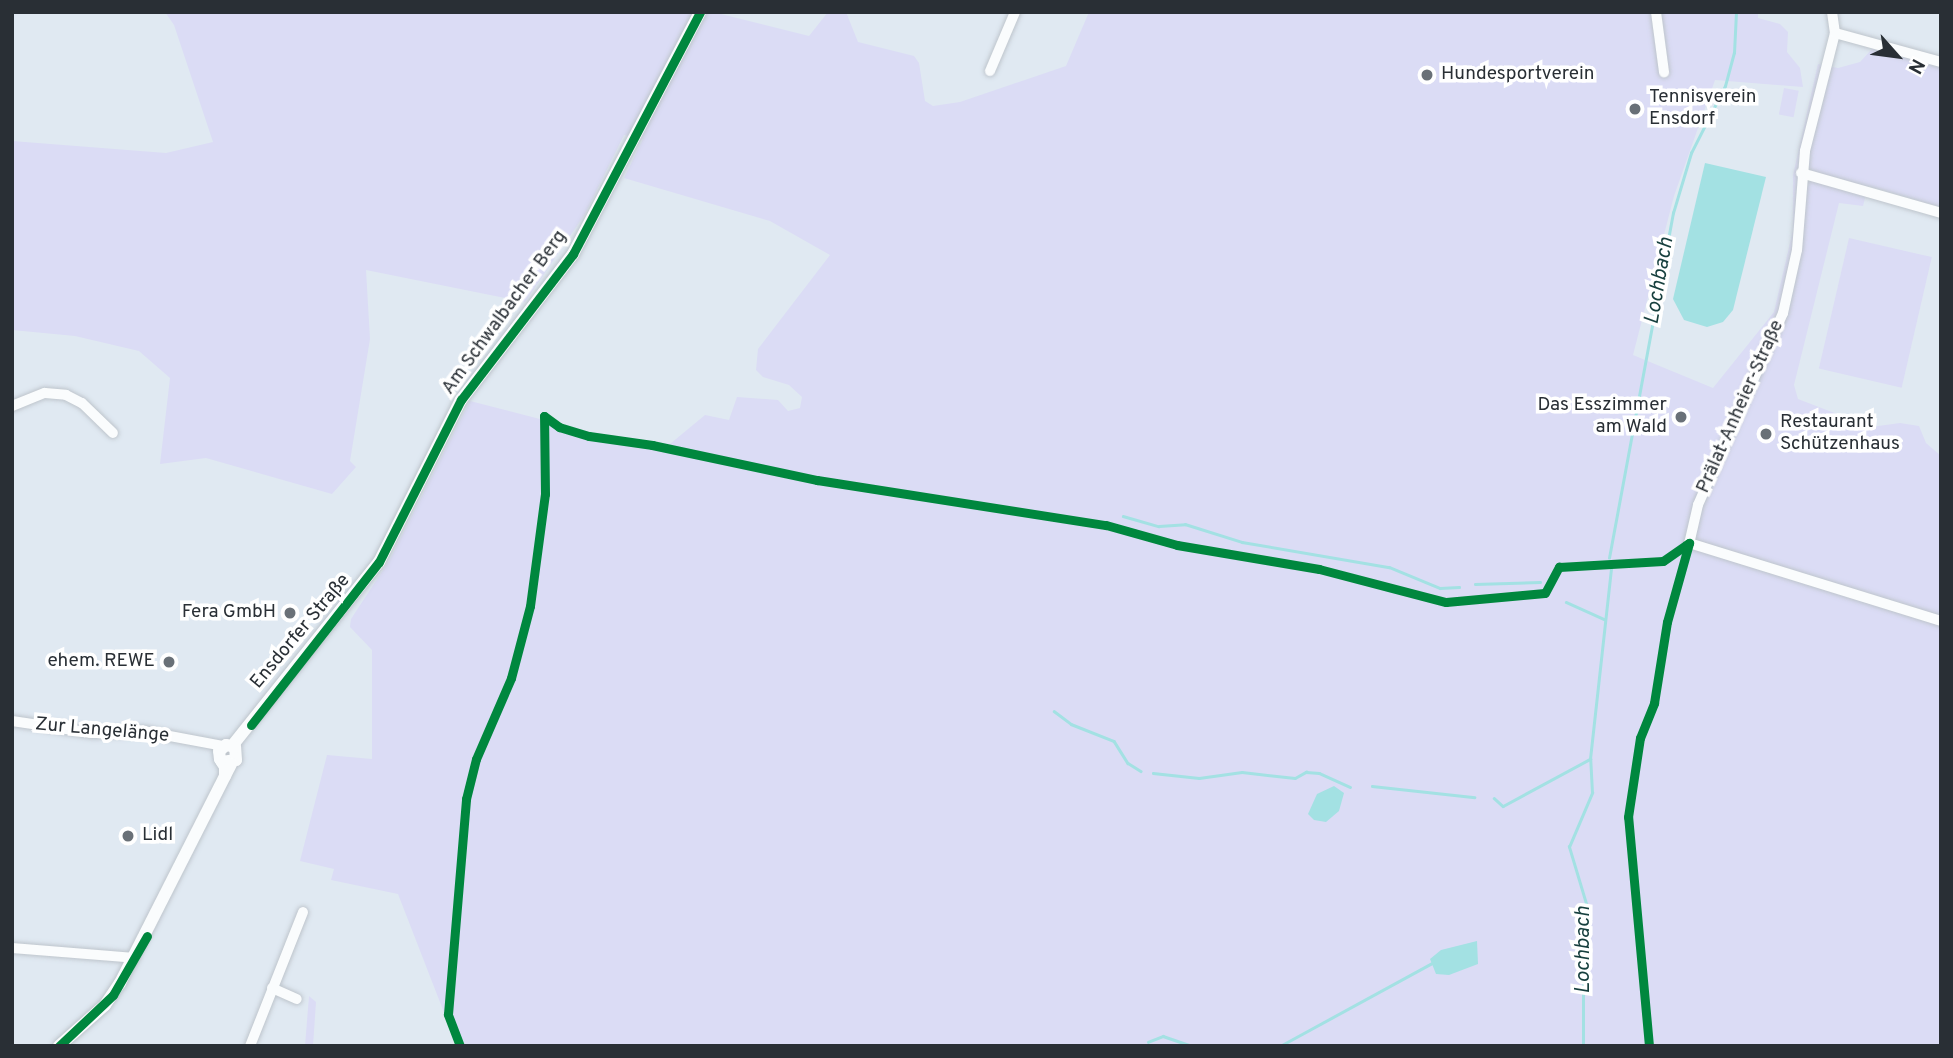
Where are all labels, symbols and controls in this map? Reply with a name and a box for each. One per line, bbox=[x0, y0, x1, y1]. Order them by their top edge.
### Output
north arrow bbox=[1862, 21, 1932, 91]
text: N bbox=[1902, 54, 1929, 78]
place label: Hundesportverein bbox=[1441, 64, 1595, 86]
marker: Hundesportverein bbox=[1419, 67, 1435, 83]
place label: Tennisverein Ensdorf bbox=[1649, 87, 1757, 131]
marker: Tennisverein Ensdorf bbox=[1627, 101, 1643, 117]
street label: Am Schwalbacher Berg bbox=[438, 226, 572, 400]
water label: Lochbach bbox=[1640, 236, 1680, 326]
street label: Prälat-Anheier-Straße bbox=[1693, 317, 1789, 497]
place label: Das Esszimmer am Wald bbox=[1537, 395, 1667, 439]
marker: Das Esszimmer am Wald bbox=[1673, 409, 1689, 425]
place label: Restaurant Schützenhaus bbox=[1780, 412, 1900, 456]
marker: Restaurant Schützenhaus bbox=[1758, 426, 1774, 442]
street label: Ensdorfer Straße bbox=[246, 570, 356, 694]
place label: Fera GmbH bbox=[182, 602, 276, 624]
marker: Fera GmbH bbox=[282, 605, 298, 621]
place label: ehem. REWE bbox=[47, 651, 155, 673]
marker: ehem. REWE bbox=[161, 654, 177, 670]
street label: Zur Langelänge bbox=[34, 714, 170, 748]
place label: Lidl bbox=[142, 825, 173, 847]
marker: Lidl bbox=[120, 828, 136, 844]
water label: Lochbach bbox=[1571, 906, 1597, 994]

